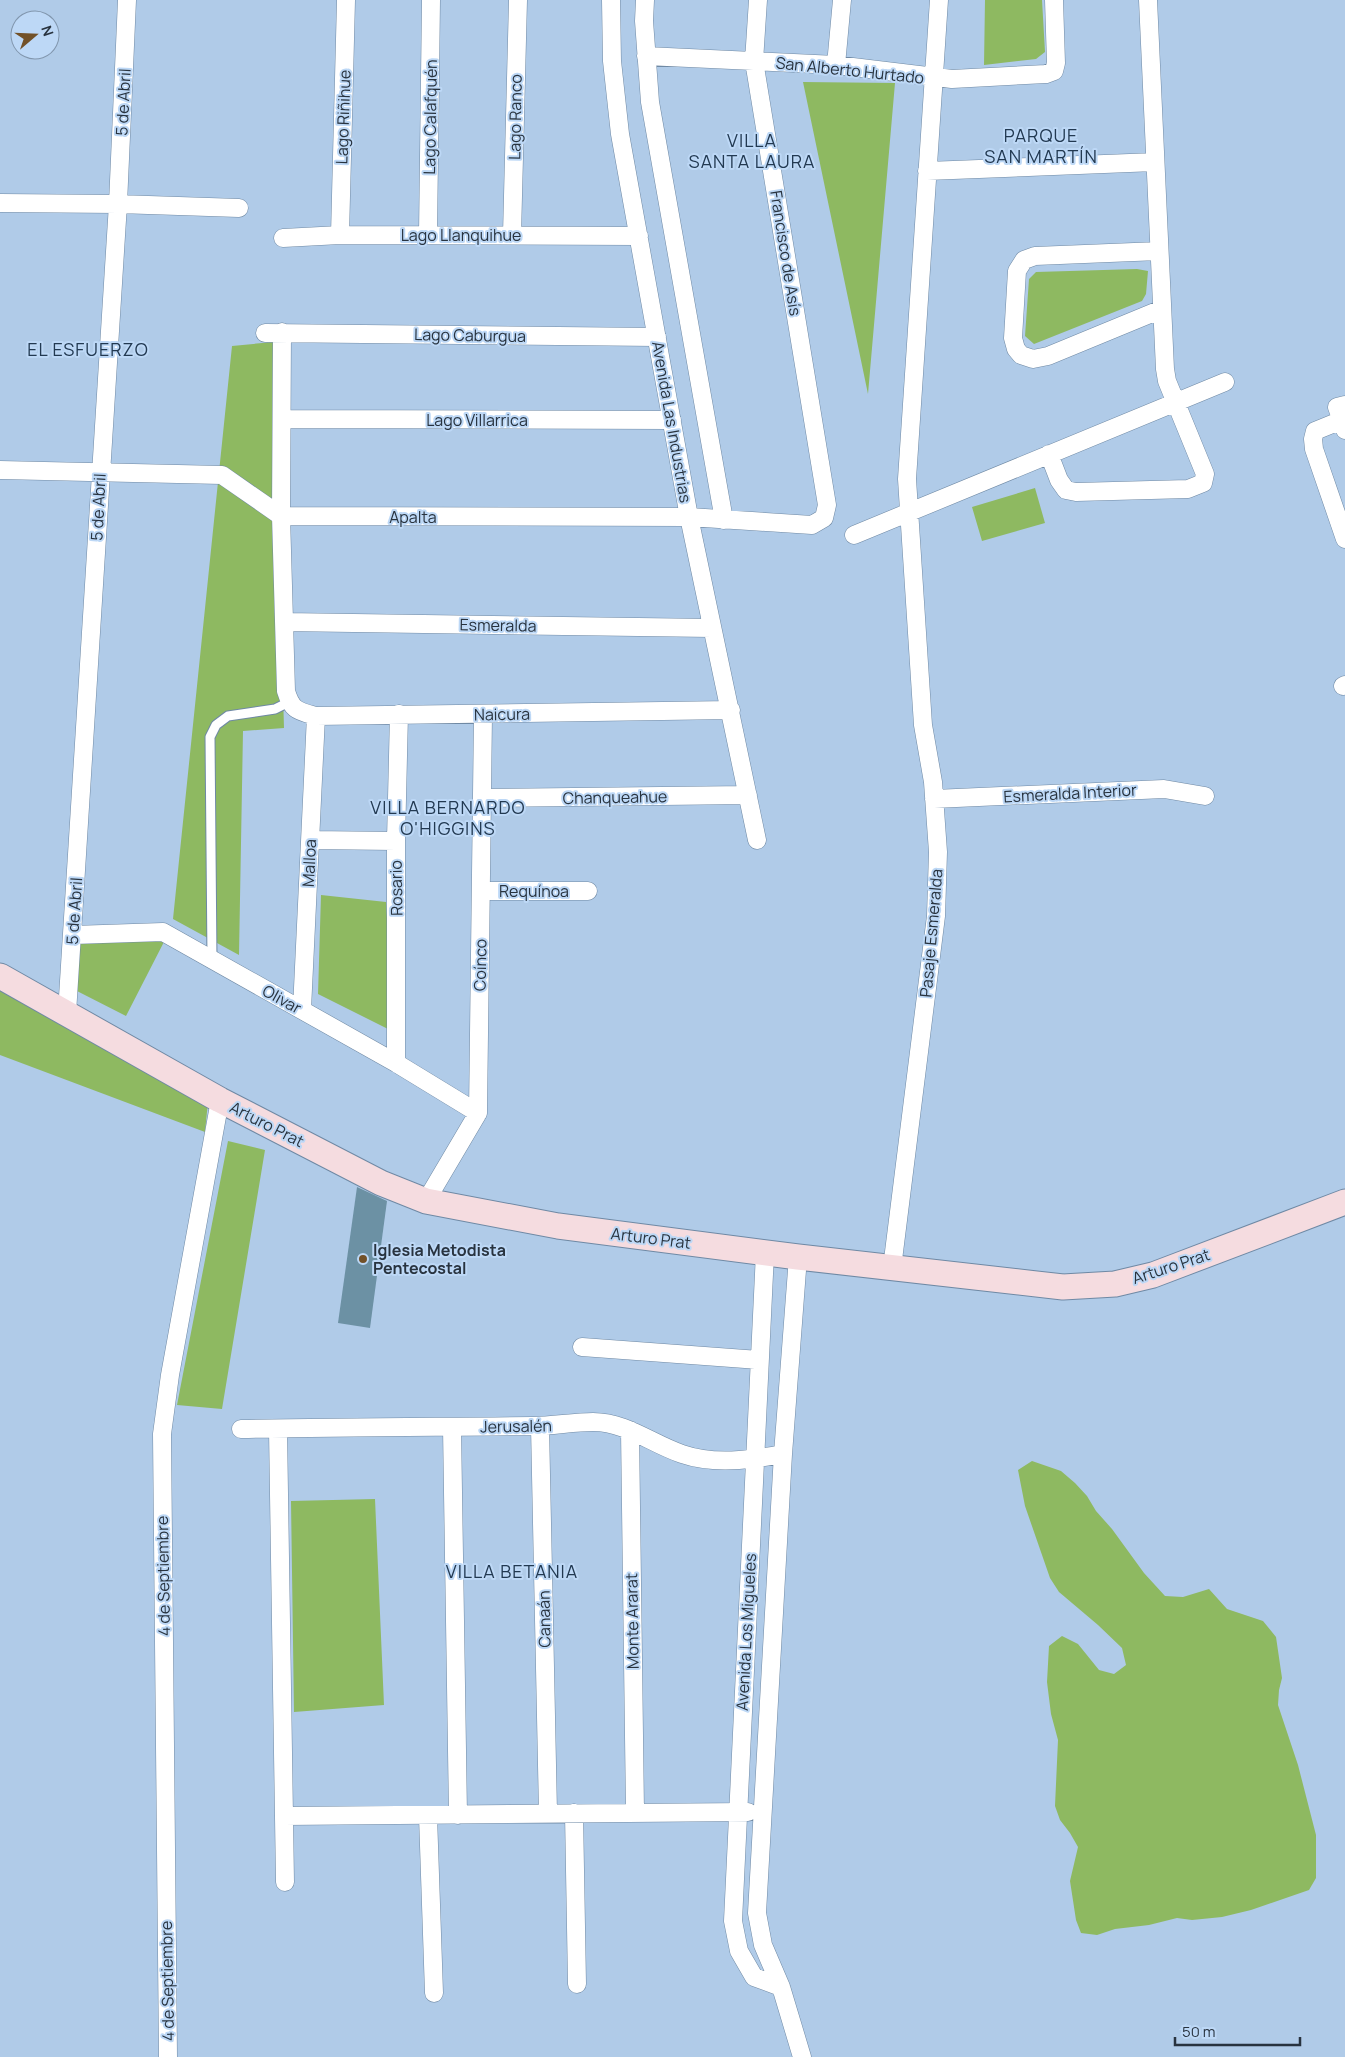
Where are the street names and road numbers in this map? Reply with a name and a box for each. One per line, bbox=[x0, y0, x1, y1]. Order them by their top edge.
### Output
street label: San Alberto Hurtado bbox=[775, 51, 925, 89]
street label: Lago Calafquén bbox=[418, 59, 442, 175]
street label: 5 de Abril bbox=[110, 68, 136, 136]
street label: Lago Riñihue bbox=[330, 69, 356, 165]
street label: Lago Ranco bbox=[503, 74, 527, 160]
street label: Francisco de Asís bbox=[765, 189, 807, 317]
street label: Lago Llanquihue bbox=[401, 224, 521, 246]
street label: Lago Caburgua bbox=[414, 323, 526, 347]
street label: Avenida Las Industrias bbox=[647, 340, 697, 504]
street label: Lago Villarrica bbox=[426, 409, 528, 431]
street label: 5 de Abril bbox=[85, 473, 111, 541]
street label: Apalta bbox=[389, 506, 437, 528]
street label: Esmeralda bbox=[459, 613, 537, 637]
street label: Naicura bbox=[474, 703, 530, 725]
street label: Esmeralda Interior bbox=[1003, 779, 1137, 807]
street label: Chanqueahue bbox=[562, 785, 668, 809]
street label: Malloa bbox=[297, 838, 321, 888]
street label: Rosario bbox=[385, 860, 407, 916]
street label: Pasaje Esmeralda bbox=[914, 868, 948, 998]
street label: 5 de Abril bbox=[61, 877, 87, 945]
street label: Requínoa bbox=[499, 880, 569, 902]
street label: Coínco bbox=[469, 939, 491, 991]
street label: Olivar bbox=[259, 979, 306, 1019]
street label: Arturo Prat bbox=[226, 1096, 308, 1152]
street label: Arturo Prat bbox=[610, 1222, 692, 1254]
street label: Arturo Prat bbox=[1129, 1243, 1213, 1289]
street label: Jerusalén bbox=[480, 1414, 552, 1438]
street label: 4 de Septiembre bbox=[151, 1516, 175, 1636]
street label: Avenida Los Migueles bbox=[731, 1553, 761, 1711]
street label: Monte Ararat bbox=[620, 1573, 644, 1669]
street label: Canaán bbox=[533, 1590, 555, 1648]
street label: 4 de Septiembre bbox=[155, 1921, 179, 2041]

